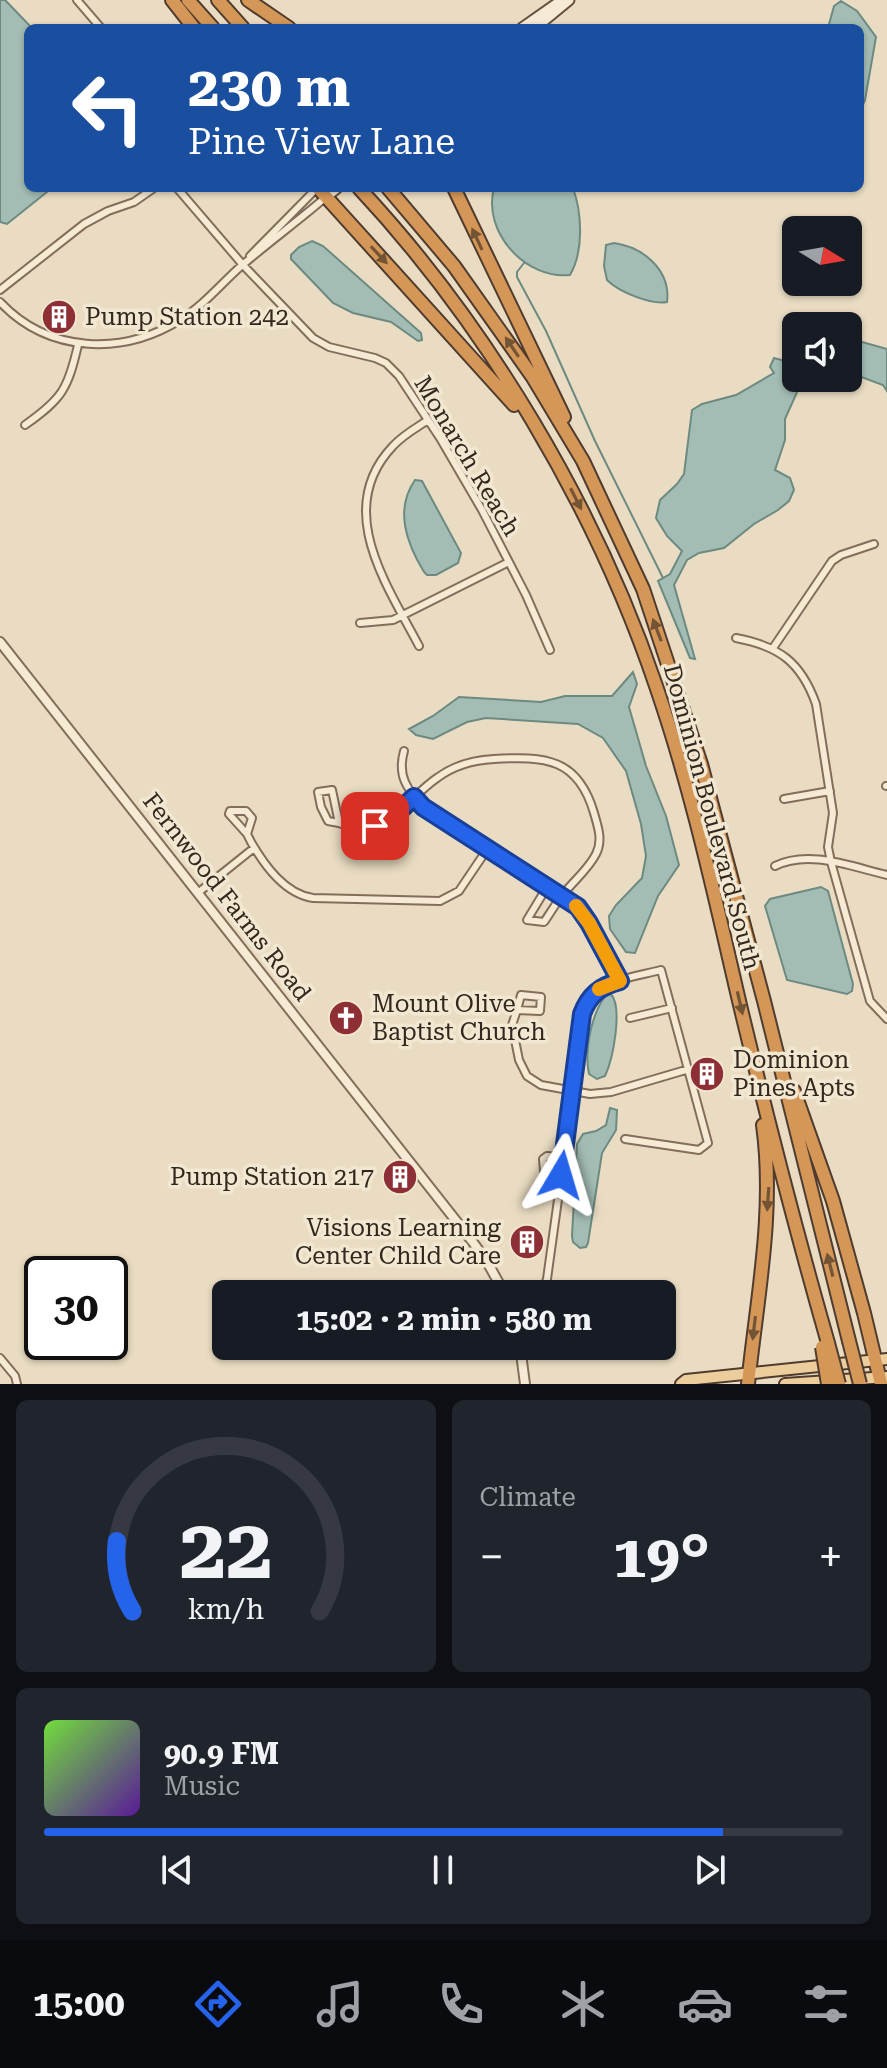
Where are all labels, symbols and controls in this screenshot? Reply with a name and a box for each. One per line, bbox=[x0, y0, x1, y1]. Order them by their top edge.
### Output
text: 230 m bbox=[188, 54, 350, 120]
icon: left bbox=[56, 56, 160, 160]
text: Pine View Lane bbox=[188, 121, 455, 163]
north arrow bbox=[782, 216, 862, 296]
map controls bbox=[782, 216, 862, 392]
one-way arrow bbox=[470, 227, 484, 250]
one-way arrow bbox=[369, 245, 387, 264]
building icon: Pump Station 242 bbox=[40, 298, 78, 336]
place label: Pump Station 242 bbox=[85, 303, 289, 331]
button: sound bbox=[782, 312, 862, 392]
one-way arrow bbox=[505, 336, 520, 358]
street label: Monarch Reach bbox=[408, 371, 526, 541]
one-way arrow bbox=[569, 488, 583, 511]
one-way arrow bbox=[650, 618, 663, 642]
street label: Dominion Boulevard South bbox=[658, 661, 766, 973]
street label: Fernwood Farms Road bbox=[137, 787, 317, 1007]
pin bbox=[341, 792, 409, 860]
icon: arrive bbox=[353, 804, 397, 848]
place label: Mount Olive Baptist Church bbox=[372, 990, 546, 1046]
one-way arrow bbox=[734, 991, 747, 1016]
church icon: Mount Olive Baptist Church bbox=[327, 999, 365, 1037]
place label: Dominion Pines Apts bbox=[733, 1046, 855, 1102]
building icon: Dominion Pines Apts bbox=[688, 1055, 726, 1093]
position arrow bbox=[519, 1133, 603, 1217]
building icon: Pump Station 217 bbox=[381, 1158, 419, 1196]
place label: Pump Station 217 bbox=[170, 1163, 374, 1191]
one-way arrow bbox=[761, 1187, 774, 1212]
place label: Visions Learning Center Child Care bbox=[295, 1214, 501, 1270]
building icon: Visions Learning Center Child Care bbox=[508, 1223, 546, 1261]
one-way arrow bbox=[824, 1253, 836, 1278]
speed limit sign: 30 bbox=[24, 1256, 128, 1360]
text: 15:02 · 2 min · 580 m bbox=[296, 1302, 592, 1337]
one-way arrow bbox=[747, 1316, 760, 1341]
text: Climate bbox=[480, 1482, 576, 1512]
text: 22 bbox=[179, 1501, 272, 1598]
text: 19° bbox=[613, 1521, 710, 1592]
text: − bbox=[480, 1531, 504, 1583]
text: + bbox=[818, 1531, 843, 1583]
text: km/h bbox=[187, 1592, 264, 1626]
text: 90.9 FM bbox=[164, 1736, 279, 1771]
text: Music bbox=[164, 1771, 240, 1801]
icon: previous bbox=[155, 1848, 199, 1892]
icon: pause bbox=[421, 1848, 465, 1892]
icon: next bbox=[688, 1848, 732, 1892]
icon: directions bbox=[190, 1976, 246, 2032]
icon: music bbox=[312, 1976, 368, 2032]
icon: phone bbox=[433, 1976, 489, 2032]
icon: climate bbox=[555, 1976, 611, 2032]
icon: car bbox=[677, 1976, 733, 2032]
icon: filters bbox=[798, 1976, 854, 2032]
text: 15:00 bbox=[33, 1983, 125, 2025]

